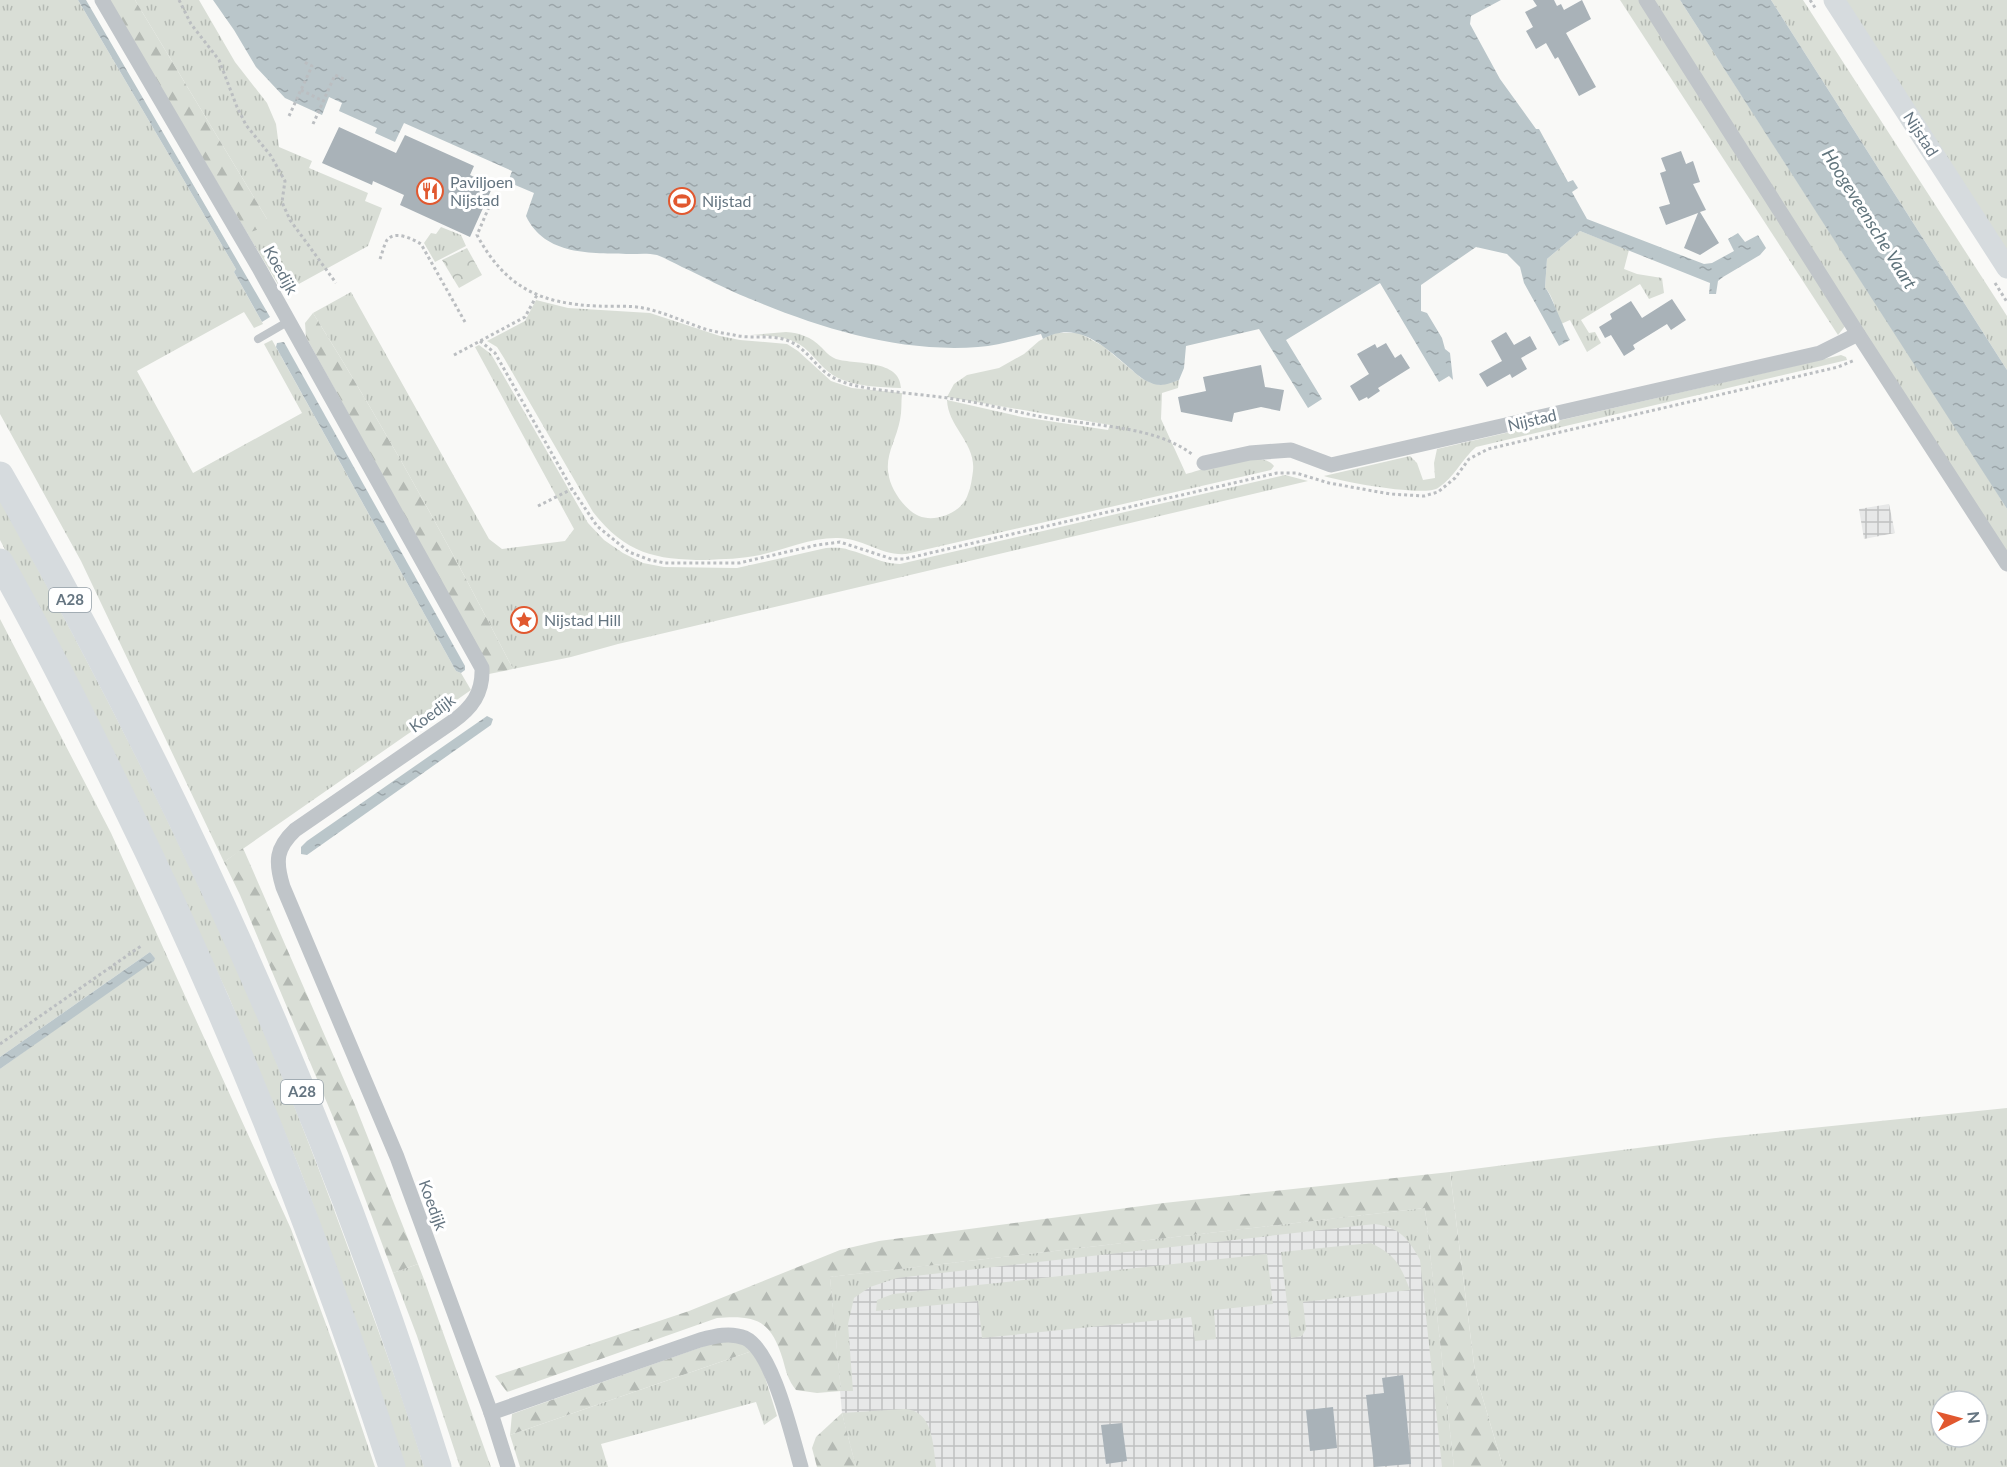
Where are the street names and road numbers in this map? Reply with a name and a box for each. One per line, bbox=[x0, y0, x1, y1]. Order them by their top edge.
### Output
street label: Nijstad bbox=[1900, 108, 1943, 160]
street label: Koedijk bbox=[260, 242, 303, 298]
street label: Nijstad bbox=[1506, 405, 1558, 434]
road number: A28 bbox=[49, 588, 91, 612]
street label: Koedijk bbox=[405, 689, 459, 736]
road number: A28 bbox=[281, 1080, 323, 1104]
street label: Koedijk bbox=[416, 1177, 452, 1233]

